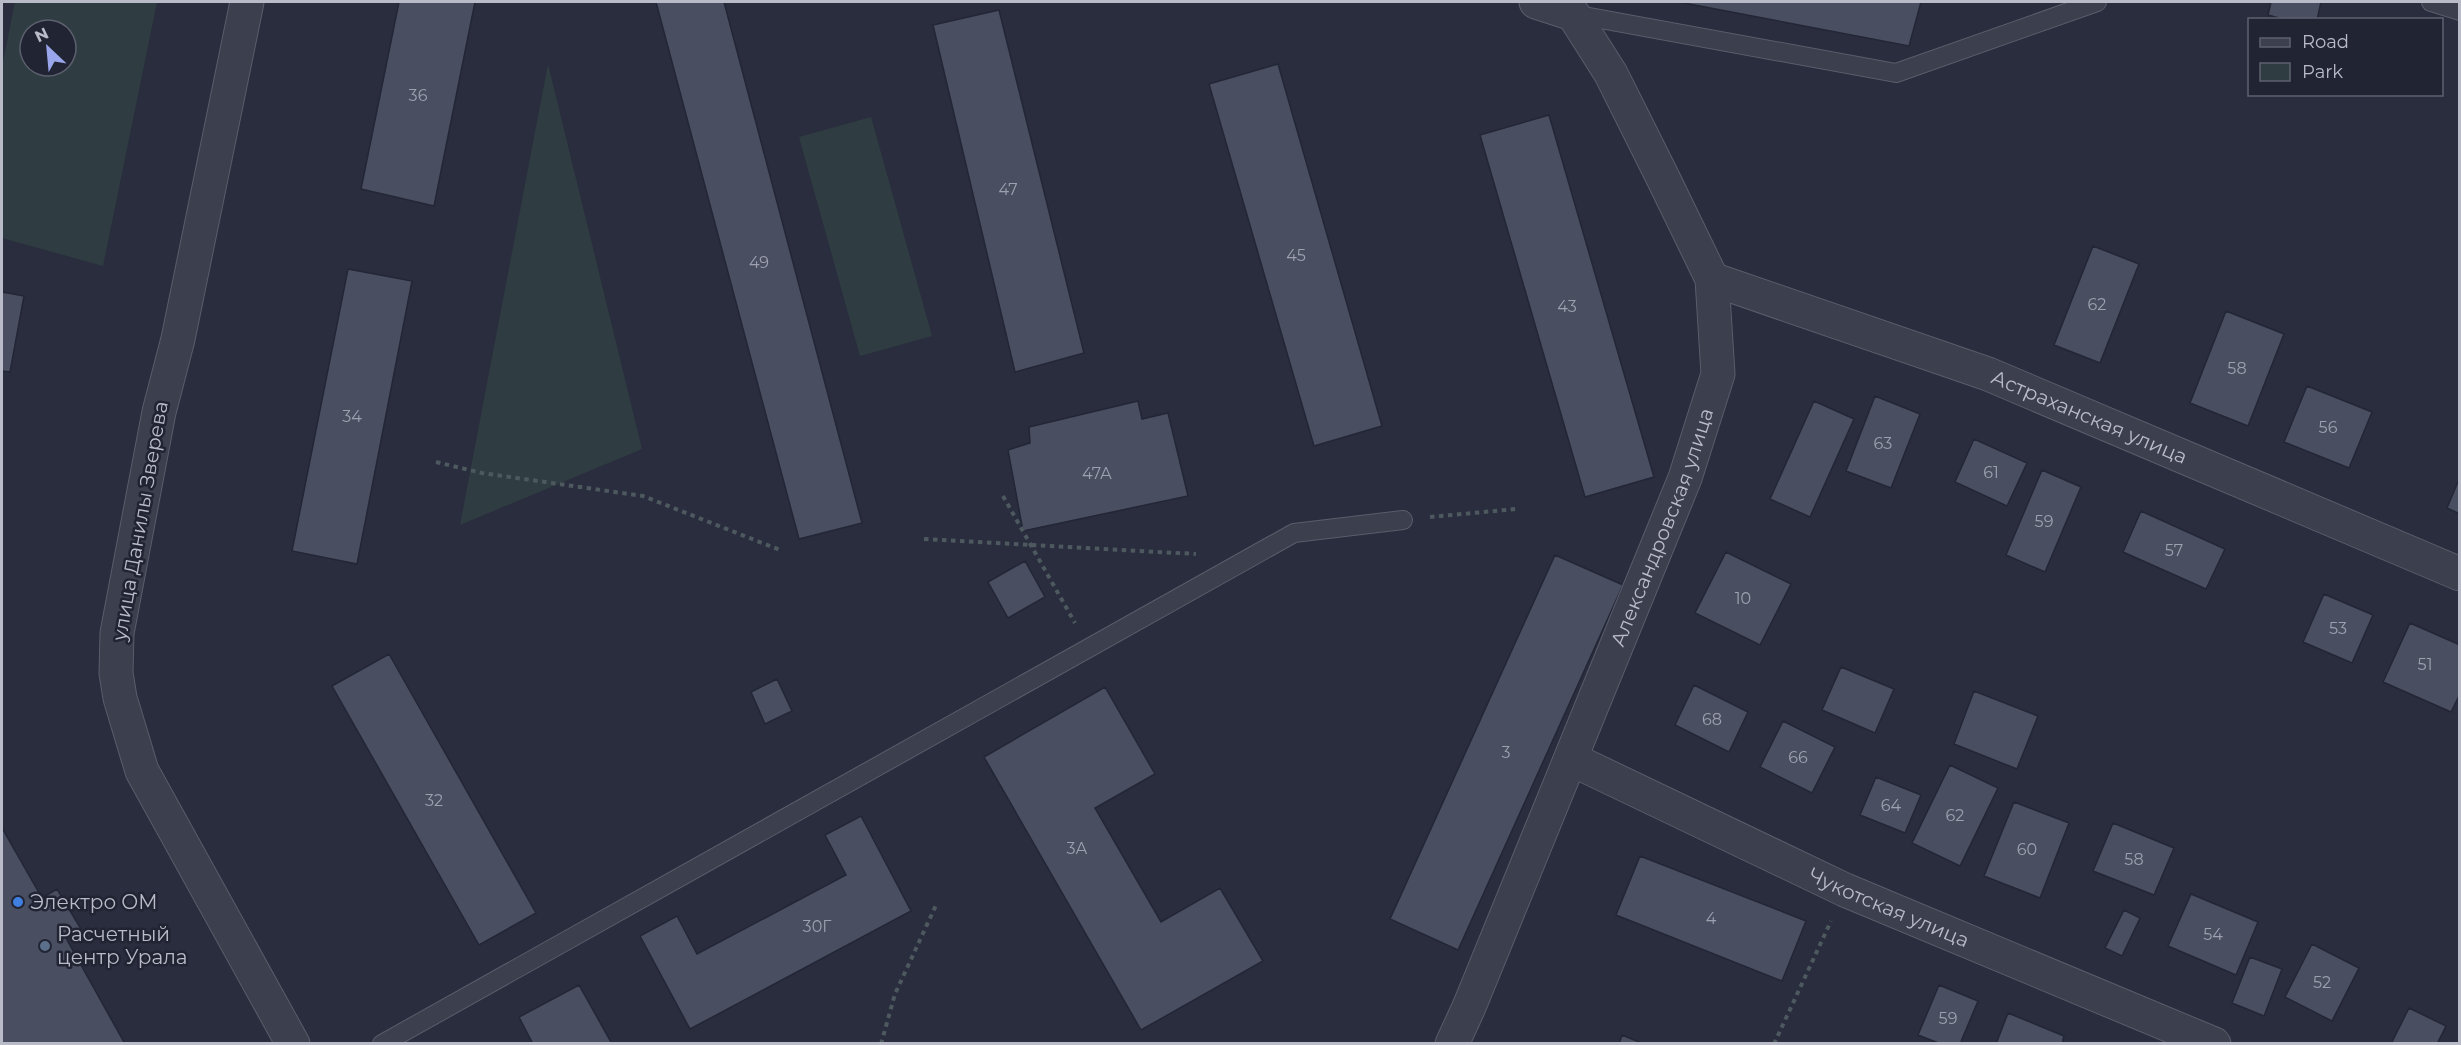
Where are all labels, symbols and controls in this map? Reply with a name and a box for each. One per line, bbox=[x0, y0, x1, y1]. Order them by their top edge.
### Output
north arrow bbox=[18, 18, 78, 78]
legend bbox=[2248, 18, 2443, 96]
text: N bbox=[32, 24, 52, 46]
text: Road bbox=[2302, 31, 2349, 53]
text: Park bbox=[2302, 61, 2343, 83]
house number: 36 bbox=[409, 86, 428, 105]
house number: 47 bbox=[998, 180, 1018, 199]
house number: 45 bbox=[1286, 246, 1306, 265]
house number: 49 bbox=[749, 253, 769, 272]
house number: 62 bbox=[2088, 295, 2106, 314]
house number: 43 bbox=[1557, 297, 1577, 316]
house number: 58 bbox=[2227, 359, 2247, 378]
street label: Астраханская улица bbox=[1988, 365, 2191, 469]
street label: улица Данилы Зверева bbox=[107, 399, 173, 644]
street label: Александровская улица bbox=[1606, 405, 1718, 650]
house number: 34 bbox=[342, 407, 362, 426]
house number: 56 bbox=[2319, 418, 2338, 437]
house number: 63 bbox=[1874, 434, 1892, 453]
house number: 61 bbox=[1983, 463, 1999, 482]
house number: 47А bbox=[1082, 464, 1112, 483]
house number: 59 bbox=[2035, 512, 2053, 531]
house number: 57 bbox=[2165, 541, 2183, 560]
house number: 10 bbox=[1735, 589, 1751, 608]
house number: 53 bbox=[2329, 619, 2347, 638]
house number: 51 bbox=[2418, 655, 2432, 674]
house number: 68 bbox=[1702, 710, 1722, 729]
house number: 3 bbox=[1501, 743, 1511, 762]
house number: 66 bbox=[1788, 748, 1808, 767]
house number: 32 bbox=[425, 791, 443, 810]
house number: 64 bbox=[1881, 796, 1902, 815]
house number: 62 bbox=[1946, 806, 1964, 825]
house number: 3А bbox=[1067, 839, 1088, 858]
house number: 60 bbox=[2017, 840, 2037, 859]
house number: 58 bbox=[2124, 850, 2144, 869]
street label: Чукотская улица bbox=[1805, 862, 1973, 952]
place label: Электро ОМ bbox=[30, 890, 158, 914]
marker: Электро ОМ bbox=[11, 895, 25, 909]
house number: 4 bbox=[1706, 909, 1717, 928]
house number: 30Г bbox=[803, 917, 832, 936]
place label: Расчетный центр Урала bbox=[57, 922, 187, 969]
house number: 54 bbox=[2203, 925, 2223, 944]
marker: Расчетный центр Урала bbox=[38, 939, 52, 953]
house number: 52 bbox=[2313, 973, 2331, 992]
house number: 59 bbox=[1939, 1009, 1957, 1028]

